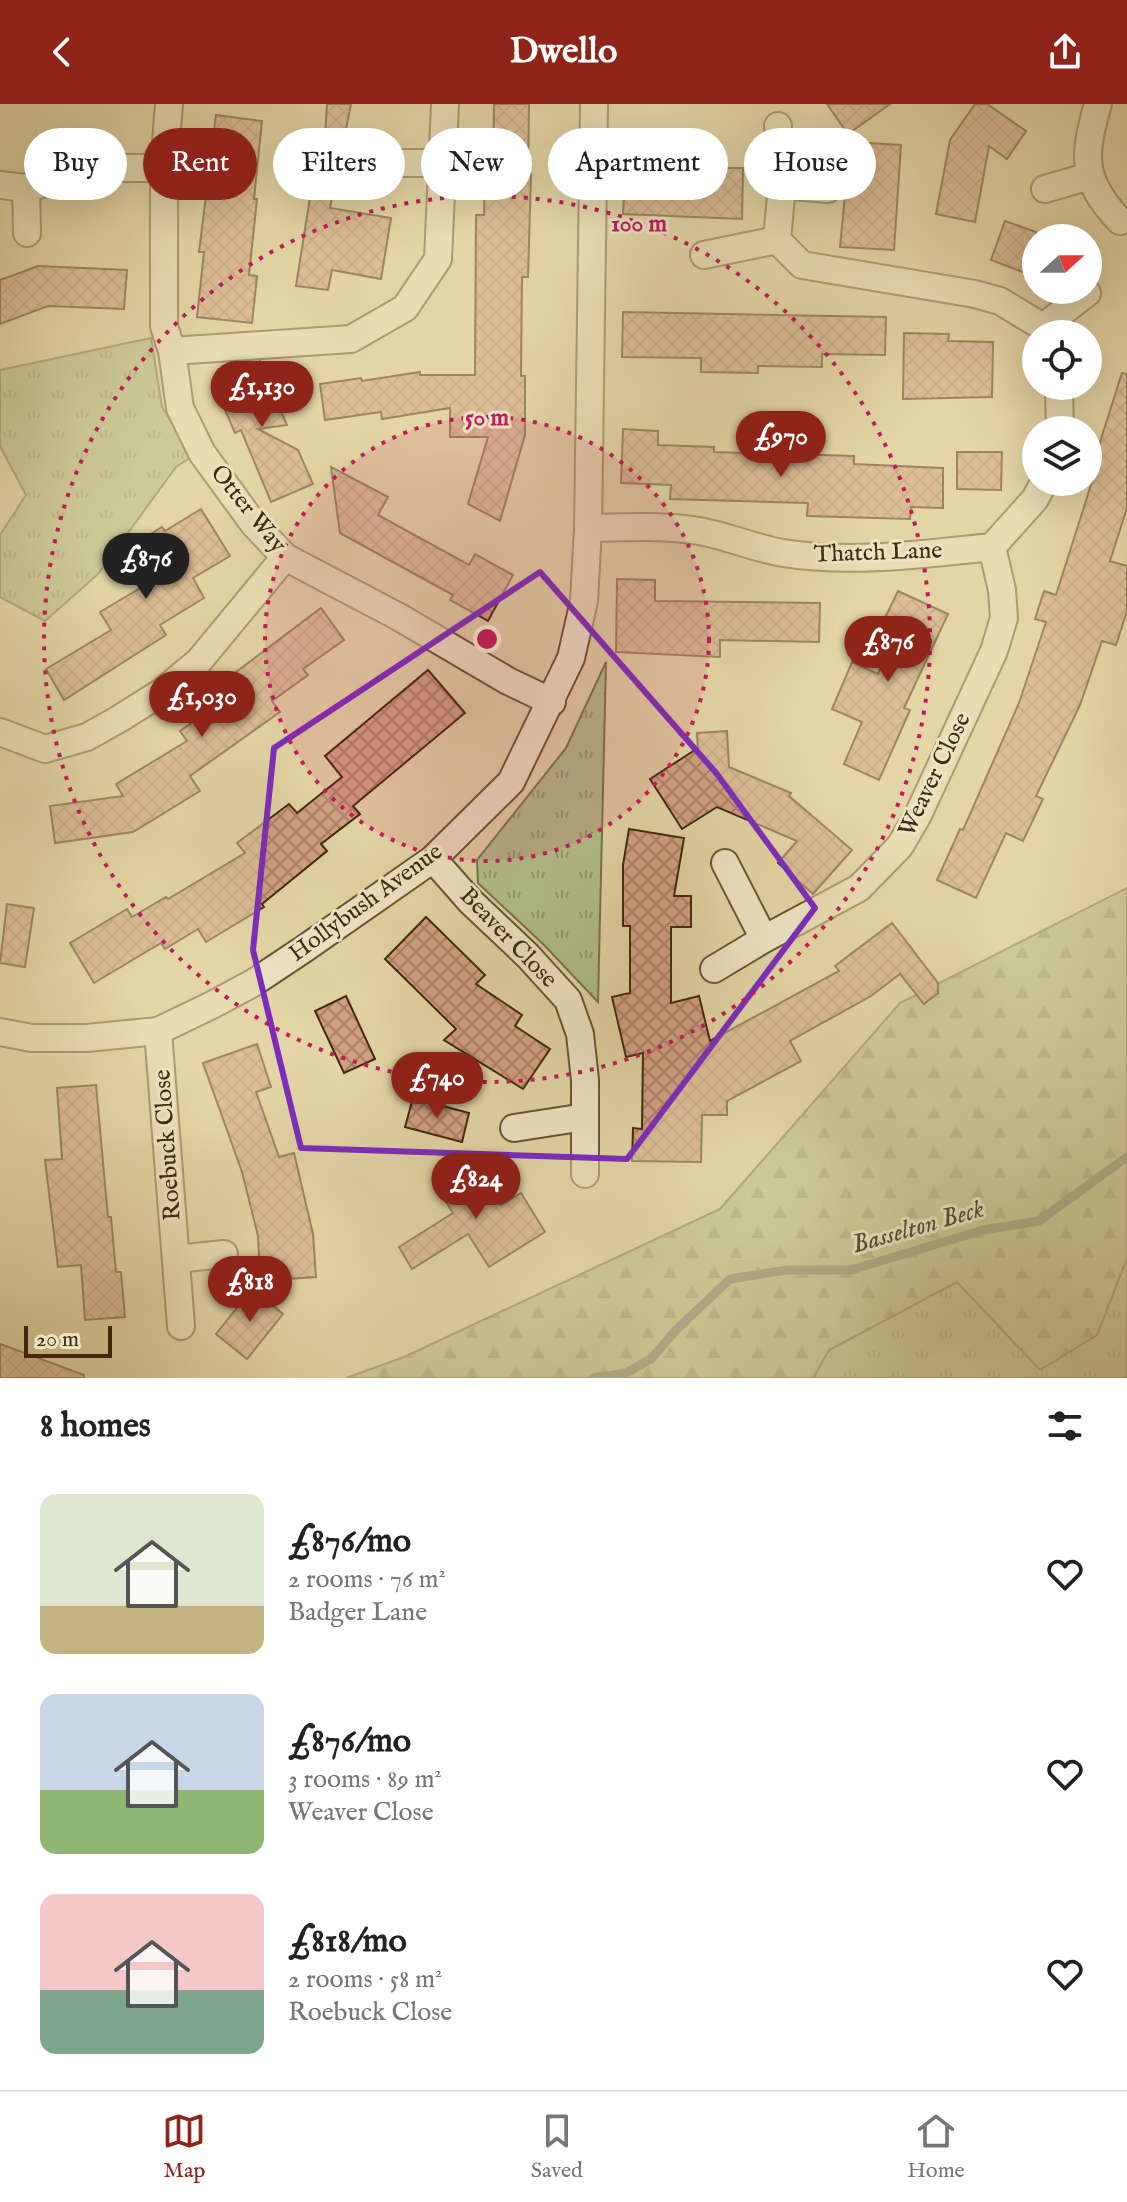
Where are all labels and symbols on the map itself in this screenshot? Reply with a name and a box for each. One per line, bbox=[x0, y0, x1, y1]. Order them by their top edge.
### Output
text: 100 m bbox=[611, 209, 668, 240]
north arrow bbox=[1022, 224, 1102, 304]
pin: £1,130 bbox=[197, 361, 327, 429]
text: 50 m bbox=[465, 403, 510, 434]
pin: £970 bbox=[734, 411, 828, 479]
street label: Otter Way bbox=[203, 459, 293, 560]
pin: £876 bbox=[99, 533, 193, 601]
street label: Thatch Lane bbox=[813, 535, 943, 571]
pin: £876 bbox=[841, 616, 935, 684]
centre of rings bbox=[473, 625, 501, 653]
pin: £1,030 bbox=[137, 671, 267, 739]
street label: Weaver Close bbox=[892, 708, 978, 842]
street label: Hollybush Avenue bbox=[283, 837, 449, 969]
street label: Beaver Close bbox=[452, 881, 564, 995]
pin: £740 bbox=[390, 1052, 484, 1120]
street label: Roebuck Close bbox=[147, 1068, 189, 1222]
pin: £824 bbox=[429, 1153, 523, 1221]
water label: Basselton Beck bbox=[848, 1192, 988, 1262]
pin: £818 bbox=[203, 1256, 297, 1324]
scale bar bbox=[24, 1322, 112, 1358]

